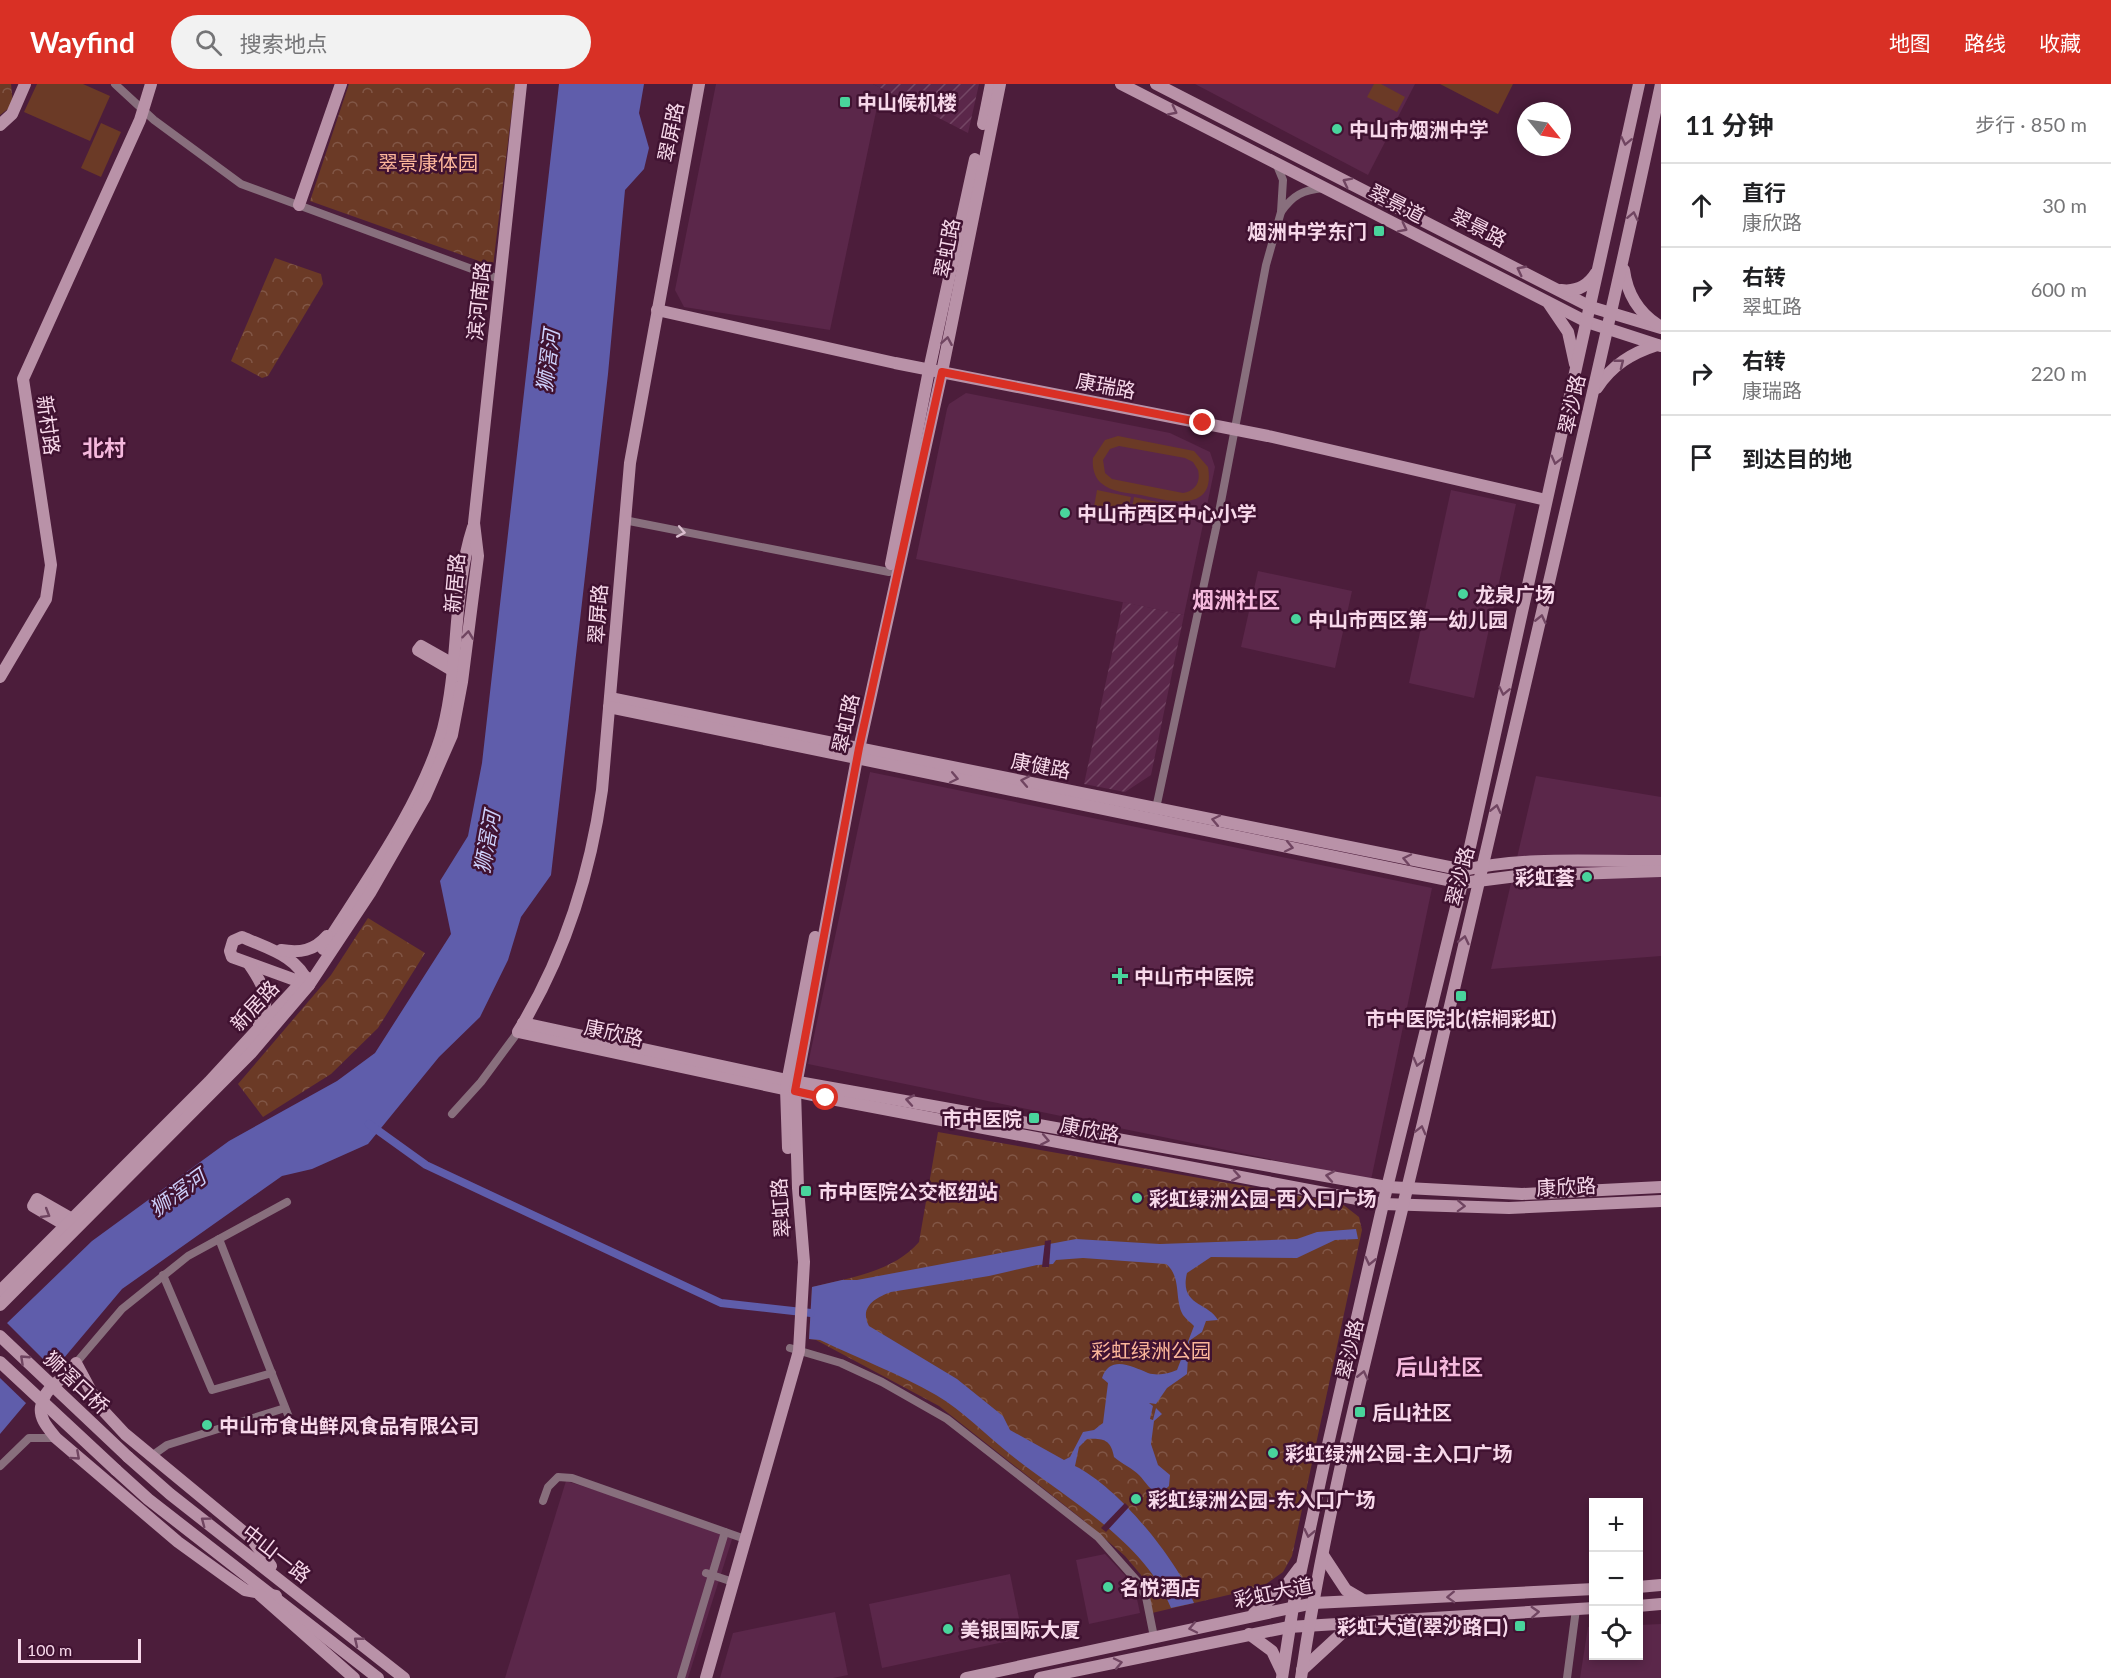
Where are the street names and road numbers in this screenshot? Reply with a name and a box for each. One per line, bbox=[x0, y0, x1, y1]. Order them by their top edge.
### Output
street label: 翠屏路 bbox=[652, 100, 688, 164]
street label: 翠景道 bbox=[1365, 179, 1429, 227]
street label: 翠景路 bbox=[1447, 203, 1511, 251]
street label: 翠虹路 bbox=[928, 216, 964, 280]
street label: 滨河南路 bbox=[462, 260, 494, 342]
street label: 康瑞路 bbox=[1074, 367, 1138, 403]
street label: 翠沙路 bbox=[1553, 372, 1589, 436]
street label: 新村路 bbox=[33, 394, 65, 456]
street label: 新居路 bbox=[439, 552, 469, 614]
street label: 翠屏路 bbox=[583, 583, 611, 645]
street label: 翠虹路 bbox=[827, 691, 863, 755]
street label: 康健路 bbox=[1009, 747, 1073, 783]
street label: 翠沙路 bbox=[1440, 844, 1478, 908]
street label: 新居路 bbox=[225, 975, 283, 1035]
street label: 康欣路 bbox=[582, 1014, 646, 1050]
street label: 康欣路 bbox=[1058, 1111, 1122, 1147]
street label: 康欣路 bbox=[1535, 1172, 1597, 1200]
street label: 翠虹路 bbox=[766, 1177, 794, 1239]
street label: 翠沙路 bbox=[1331, 1317, 1367, 1381]
street label: 狮滘口桥 bbox=[40, 1346, 114, 1418]
street label: 中山一路 bbox=[238, 1519, 316, 1587]
street label: 彩虹大道 bbox=[1231, 1573, 1315, 1611]

